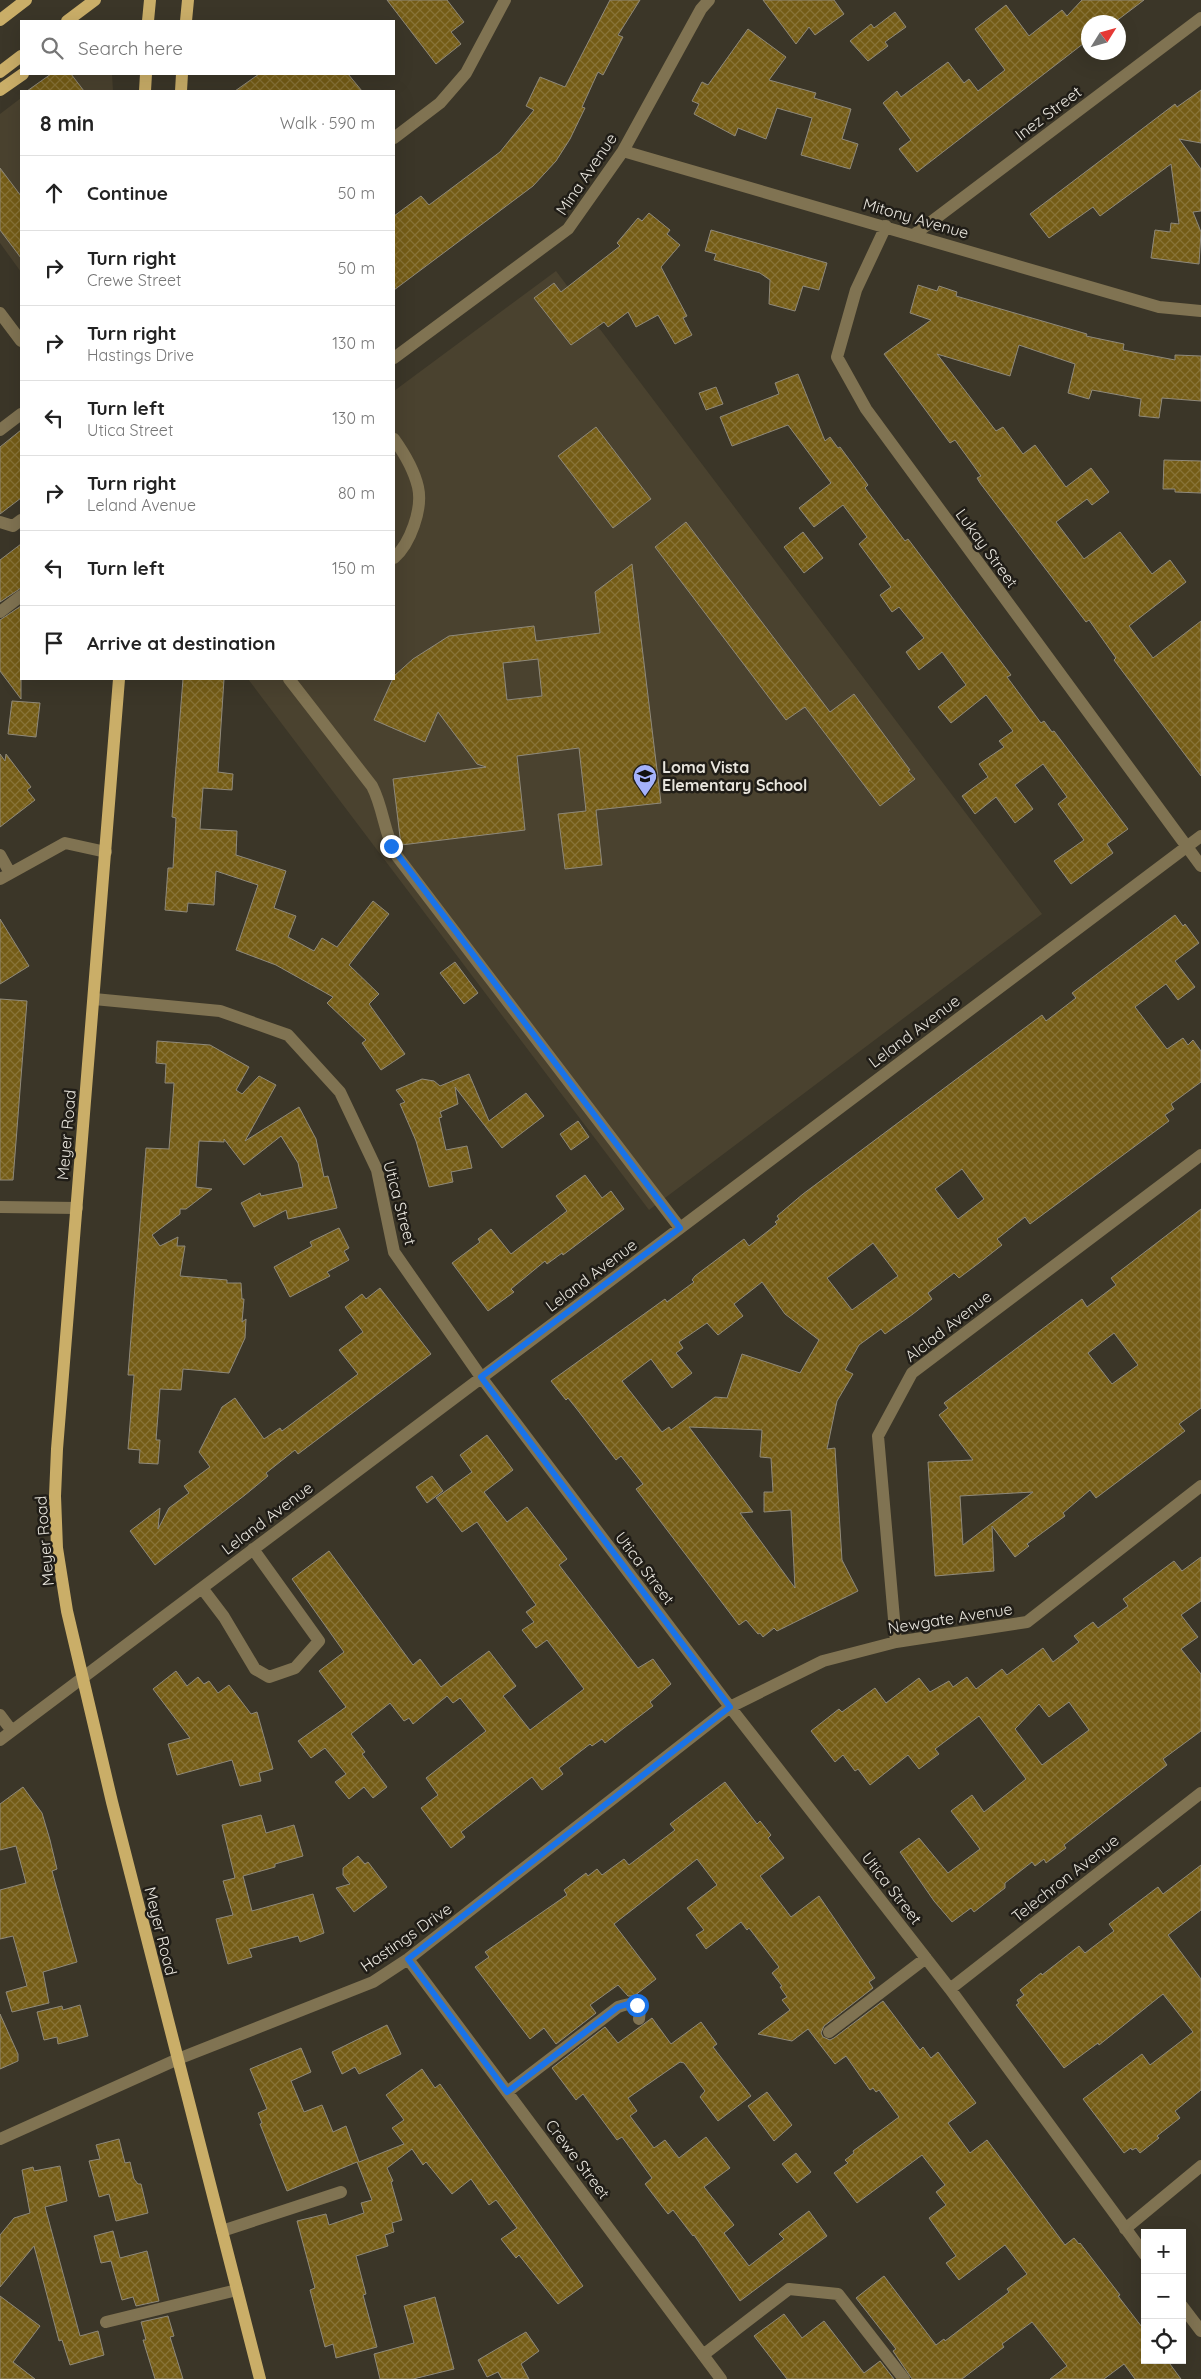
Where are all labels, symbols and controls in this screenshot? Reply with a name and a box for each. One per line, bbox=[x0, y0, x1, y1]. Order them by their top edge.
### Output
north arrow bbox=[1081, 15, 1126, 60]
search box bbox=[20, 20, 395, 75]
icon: search bbox=[38, 34, 66, 62]
text: Search here bbox=[78, 36, 183, 60]
street label: Inez Street bbox=[1011, 82, 1085, 144]
text: 8 min bbox=[40, 110, 94, 136]
text: Walk · 590 m bbox=[280, 113, 375, 133]
street label: Mina Avenue bbox=[551, 129, 621, 219]
icon: ahead bbox=[40, 179, 68, 207]
text: Continue bbox=[87, 181, 168, 205]
text: 50 m bbox=[338, 183, 375, 203]
street label: Mitony Avenue bbox=[861, 193, 971, 243]
text: Turn right bbox=[87, 246, 176, 270]
icon: right bbox=[40, 254, 68, 282]
text: 50 m bbox=[338, 258, 375, 278]
text: Crewe Street bbox=[87, 270, 181, 290]
text: Turn right bbox=[87, 321, 176, 345]
icon: right bbox=[40, 329, 68, 357]
text: 130 m bbox=[332, 333, 375, 353]
text: Hastings Drive bbox=[87, 345, 194, 365]
text: Turn left bbox=[87, 396, 165, 420]
icon: left bbox=[40, 404, 68, 432]
text: 130 m bbox=[332, 408, 375, 428]
text: Utica Street bbox=[87, 420, 173, 440]
text: Turn right bbox=[87, 471, 176, 495]
icon: right bbox=[40, 479, 68, 507]
text: 80 m bbox=[338, 483, 375, 503]
text: Leland Avenue bbox=[87, 495, 196, 515]
street label: Lukay Street bbox=[952, 505, 1022, 591]
icon: left bbox=[40, 554, 68, 582]
text: Turn left bbox=[87, 556, 165, 580]
text: 150 m bbox=[332, 558, 375, 578]
icon: arrive bbox=[40, 629, 68, 657]
text: Arrive at destination bbox=[87, 631, 276, 655]
place label: Loma Vista Elementary School bbox=[662, 757, 807, 795]
school or university icon: Loma Vista Elementary School bbox=[632, 763, 658, 797]
route end bbox=[380, 835, 403, 858]
street label: Leland Avenue bbox=[864, 990, 964, 1072]
street label: Meyer Road bbox=[52, 1089, 80, 1181]
street label: Utica Street bbox=[379, 1159, 421, 1247]
street label: Leland Avenue bbox=[541, 1234, 641, 1316]
street label: Alclad Avenue bbox=[901, 1286, 995, 1366]
street label: Leland Avenue bbox=[217, 1477, 317, 1559]
street label: Meyer Road bbox=[30, 1495, 58, 1587]
street label: Utica Street bbox=[611, 1528, 679, 1608]
street label: Newgate Avenue bbox=[886, 1598, 1014, 1638]
street label: Telechron Avenue bbox=[1007, 1830, 1123, 1926]
street label: Utica Street bbox=[858, 1848, 926, 1928]
street label: Meyer Road bbox=[140, 1885, 182, 1977]
street label: Hastings Drive bbox=[356, 1898, 456, 1976]
route start bbox=[626, 1994, 649, 2017]
street label: Crewe Street bbox=[542, 2115, 614, 2203]
map controls bbox=[1141, 2229, 1186, 2364]
button: + bbox=[1141, 2229, 1186, 2274]
button: − bbox=[1141, 2274, 1186, 2319]
button: locate bbox=[1141, 2319, 1186, 2364]

